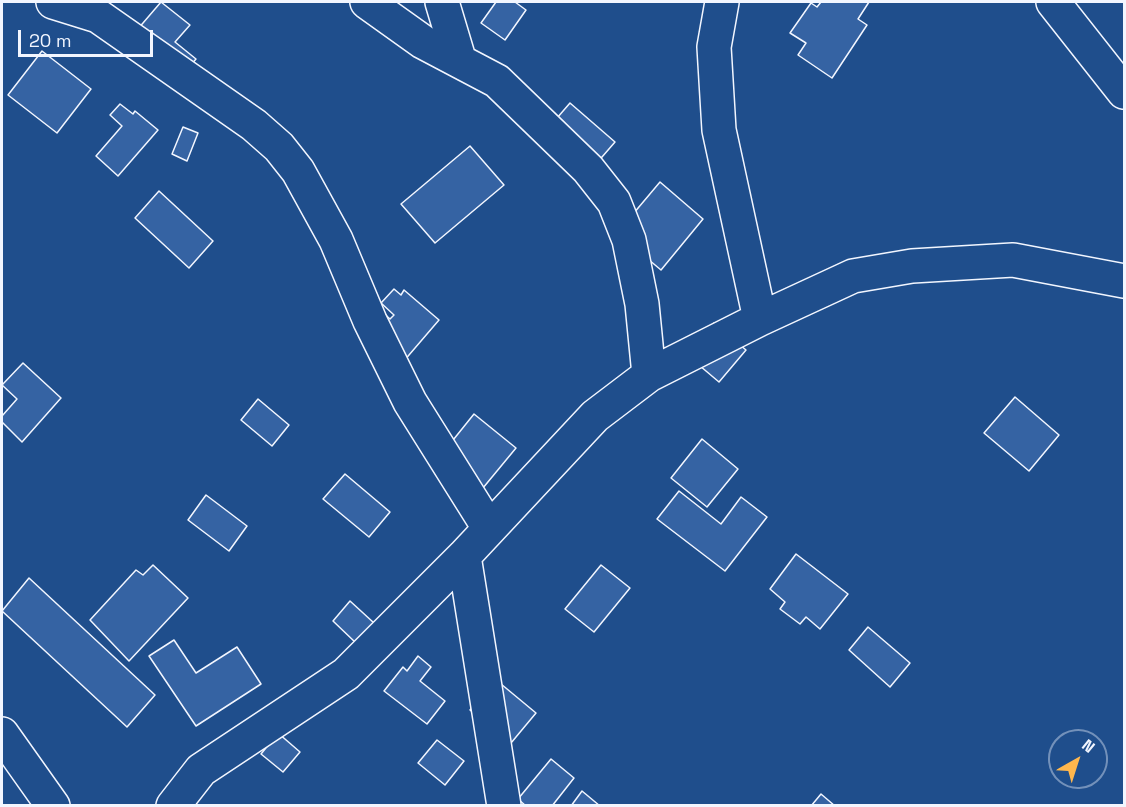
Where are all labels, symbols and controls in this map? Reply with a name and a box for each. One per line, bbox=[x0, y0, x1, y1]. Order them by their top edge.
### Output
scale bar bbox=[21, 18, 156, 56]
text: 20 m bbox=[29, 29, 72, 52]
north arrow bbox=[1048, 729, 1108, 789]
text: N bbox=[1078, 735, 1099, 758]

